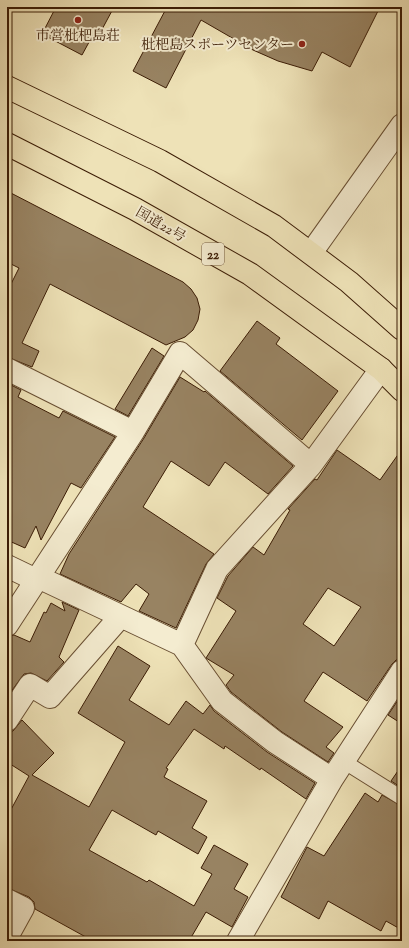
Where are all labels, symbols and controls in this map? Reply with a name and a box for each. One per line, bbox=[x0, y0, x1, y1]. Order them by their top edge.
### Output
marker: 市営枇杷島荘 bbox=[73, 15, 83, 25]
place label: 市営枇杷島荘 bbox=[36, 27, 120, 47]
place label: 枇杷島スポーツセンター bbox=[141, 36, 294, 56]
marker: 枇杷島スポーツセンター bbox=[297, 39, 307, 49]
street label: 国道22号 bbox=[131, 203, 189, 248]
road number: 22 bbox=[202, 243, 224, 265]

